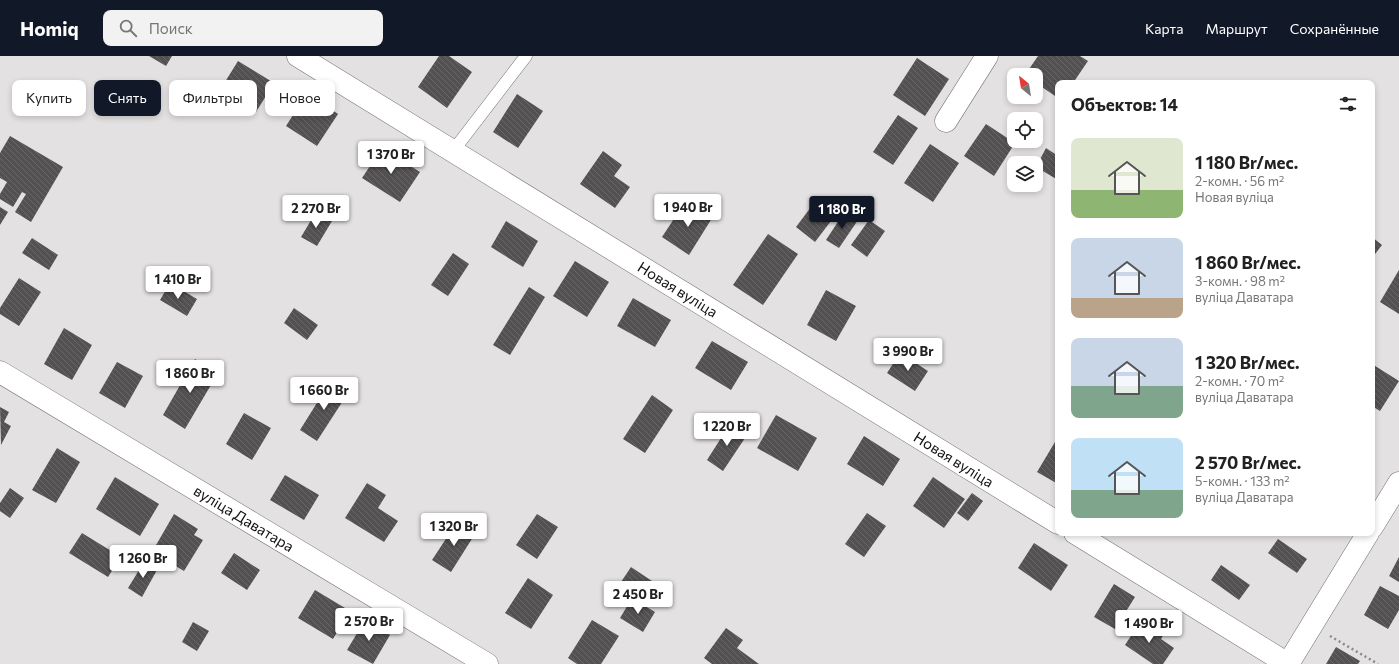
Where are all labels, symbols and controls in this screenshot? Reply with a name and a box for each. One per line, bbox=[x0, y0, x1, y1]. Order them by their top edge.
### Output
search box bbox=[103, 10, 383, 46]
text: Homiq bbox=[20, 17, 79, 40]
icon: search bbox=[117, 17, 139, 39]
text: Поиск bbox=[149, 19, 193, 37]
text: Карта bbox=[1145, 20, 1183, 37]
text: Маршрут bbox=[1205, 20, 1268, 37]
text: Сохранённые bbox=[1290, 20, 1379, 37]
north arrow bbox=[1007, 68, 1043, 104]
map controls bbox=[1007, 68, 1043, 192]
chip: Купить bbox=[12, 80, 86, 116]
chip: Снять bbox=[94, 80, 161, 116]
chip: Фильтры bbox=[169, 80, 257, 116]
chip: Новое bbox=[265, 80, 335, 116]
icon: filters bbox=[1337, 93, 1359, 115]
text: Объектов: 14 bbox=[1071, 94, 1178, 115]
button: locate bbox=[1007, 112, 1043, 148]
pin: 1 370 Br bbox=[350, 141, 432, 175]
text: 1 370 Br bbox=[367, 146, 415, 162]
text: 1 180 Br/мес. bbox=[1195, 152, 1298, 173]
icon: home bbox=[1103, 154, 1151, 202]
button: layers bbox=[1007, 156, 1043, 192]
text: 2-комн. · 56 m² bbox=[1195, 173, 1284, 189]
text: Новая вуліца bbox=[1195, 189, 1274, 205]
pin: 1 940 Br bbox=[647, 194, 729, 228]
pin: 2 270 Br bbox=[275, 195, 357, 229]
pin: 1 180 Br bbox=[801, 196, 883, 230]
text: 1 940 Br bbox=[663, 199, 713, 215]
text: 2 270 Br bbox=[291, 200, 341, 216]
text: 1 180 Br bbox=[818, 201, 866, 217]
text: 1 860 Br/мес. bbox=[1195, 252, 1301, 273]
icon: home bbox=[1103, 254, 1151, 302]
street label: Новая вуліца bbox=[635, 257, 721, 321]
pin: 1 410 Br bbox=[137, 266, 219, 300]
text: 1 410 Br bbox=[155, 271, 201, 287]
text: 3-комн. · 98 m² bbox=[1195, 273, 1285, 289]
text: вуліца Даватара bbox=[1195, 289, 1294, 305]
pin: 3 990 Br bbox=[867, 338, 949, 372]
text: 3 990 Br bbox=[882, 343, 934, 359]
text: 1 320 Br/мес. bbox=[1195, 352, 1299, 373]
icon: home bbox=[1103, 354, 1151, 402]
pin: 1 860 Br bbox=[149, 360, 231, 394]
text: 1 860 Br bbox=[165, 365, 215, 381]
text: 2-комн. · 70 m² bbox=[1195, 373, 1284, 389]
pin: 1 660 Br bbox=[283, 377, 365, 411]
text: 1 660 Br bbox=[299, 382, 349, 398]
text: вуліца Даватара bbox=[1195, 389, 1294, 405]
pin: 1 220 Br bbox=[686, 413, 768, 447]
text: 1 220 Br bbox=[703, 418, 751, 434]
street label: Новая вуліца bbox=[911, 427, 997, 491]
text: 2 570 Br/мес. bbox=[1195, 452, 1301, 473]
icon: home bbox=[1103, 454, 1151, 502]
text: 5-комн. · 133 m² bbox=[1195, 473, 1290, 489]
street label: вуліца Даватара bbox=[191, 481, 297, 555]
text: вуліца Даватара bbox=[1195, 489, 1294, 505]
pin: 1 320 Br bbox=[413, 513, 495, 547]
text: 1 320 Br bbox=[430, 518, 478, 534]
pin: 1 260 Br bbox=[102, 545, 184, 579]
text: 1 260 Br bbox=[119, 550, 167, 566]
pin: 2 450 Br bbox=[597, 581, 679, 615]
text: 2 450 Br bbox=[613, 586, 663, 602]
pin: 2 570 Br bbox=[328, 608, 410, 642]
pin: 1 490 Br bbox=[1108, 610, 1190, 644]
text: 2 570 Br bbox=[344, 613, 394, 629]
text: 1 490 Br bbox=[1124, 615, 1174, 631]

